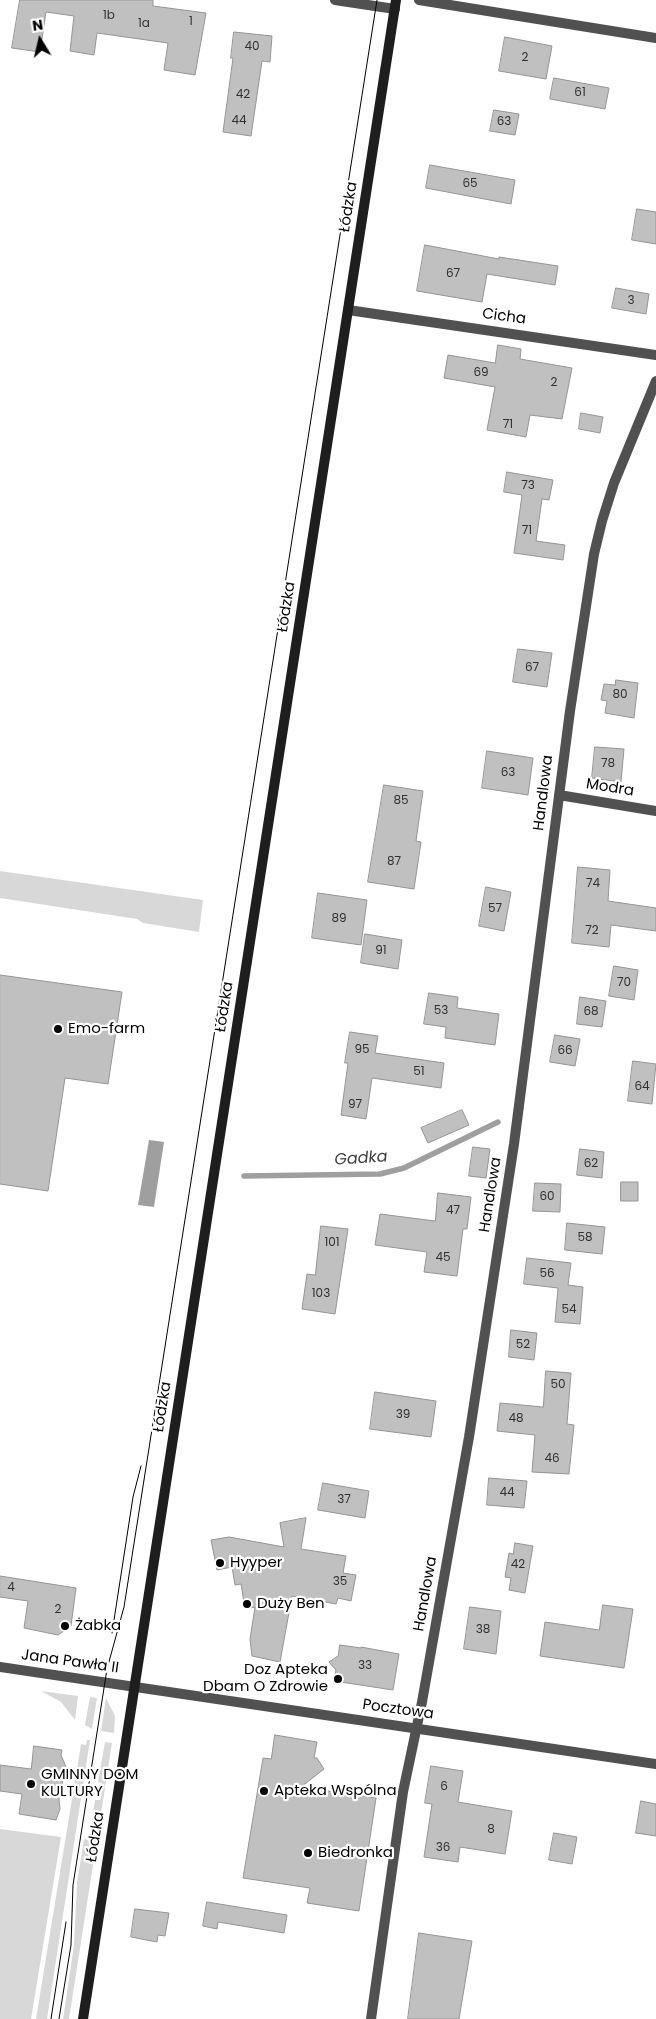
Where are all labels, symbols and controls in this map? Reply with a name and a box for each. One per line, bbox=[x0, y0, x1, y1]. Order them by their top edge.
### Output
house number: 1b bbox=[103, 9, 115, 23]
text: N bbox=[31, 14, 44, 36]
north arrow bbox=[15, 15, 65, 65]
house number: 1 bbox=[189, 15, 193, 29]
house number: 1a bbox=[138, 17, 150, 31]
house number: 40 bbox=[244, 40, 260, 54]
house number: 2 bbox=[522, 51, 528, 65]
house number: 61 bbox=[574, 86, 586, 100]
house number: 42 bbox=[236, 88, 250, 102]
house number: 44 bbox=[231, 114, 247, 128]
house number: 63 bbox=[497, 115, 511, 129]
house number: 65 bbox=[462, 177, 478, 191]
street label: Łódzka bbox=[336, 180, 362, 234]
house number: 67 bbox=[446, 267, 460, 281]
house number: 3 bbox=[627, 294, 635, 308]
street label: Cicha bbox=[481, 305, 527, 329]
house number: 69 bbox=[473, 366, 489, 380]
house number: 2 bbox=[551, 376, 557, 390]
house number: 71 bbox=[503, 418, 513, 432]
house number: 73 bbox=[521, 479, 535, 493]
house number: 71 bbox=[522, 524, 532, 538]
street label: Łódzka bbox=[274, 580, 300, 634]
house number: 67 bbox=[525, 661, 539, 675]
house number: 80 bbox=[612, 688, 628, 702]
street label: Handlowa bbox=[530, 754, 558, 832]
house number: 78 bbox=[601, 757, 615, 771]
house number: 63 bbox=[501, 766, 515, 780]
street label: Modra bbox=[585, 775, 635, 801]
house number: 85 bbox=[393, 794, 409, 808]
house number: 87 bbox=[387, 855, 401, 869]
house number: 74 bbox=[586, 877, 600, 891]
house number: 57 bbox=[488, 902, 502, 916]
house number: 89 bbox=[331, 912, 347, 926]
house number: 72 bbox=[585, 924, 599, 938]
house number: 91 bbox=[375, 944, 387, 958]
house number: 70 bbox=[617, 976, 631, 990]
street label: Łódzka bbox=[212, 980, 238, 1034]
house number: 53 bbox=[434, 1004, 448, 1018]
house number: 68 bbox=[583, 1005, 599, 1019]
place label: Emo-farm bbox=[68, 1020, 145, 1038]
marker: Emo-farm bbox=[52, 1023, 64, 1035]
house number: 95 bbox=[354, 1043, 370, 1057]
house number: 66 bbox=[557, 1044, 573, 1058]
house number: 51 bbox=[413, 1065, 425, 1079]
house number: 64 bbox=[634, 1080, 650, 1094]
house number: 97 bbox=[348, 1098, 362, 1112]
water label: Gadka bbox=[334, 1148, 388, 1170]
street label: Handlowa bbox=[476, 1156, 506, 1234]
house number: 62 bbox=[584, 1157, 598, 1171]
house number: 60 bbox=[539, 1190, 555, 1204]
house number: 47 bbox=[446, 1204, 460, 1218]
house number: 58 bbox=[577, 1231, 593, 1245]
house number: 101 bbox=[324, 1236, 340, 1250]
house number: 45 bbox=[435, 1251, 451, 1265]
house number: 56 bbox=[539, 1267, 555, 1281]
house number: 103 bbox=[312, 1287, 330, 1301]
house number: 54 bbox=[561, 1303, 577, 1317]
house number: 52 bbox=[516, 1338, 530, 1352]
house number: 50 bbox=[550, 1378, 566, 1392]
street label: Łódzka bbox=[150, 1380, 176, 1434]
house number: 39 bbox=[396, 1408, 410, 1422]
house number: 48 bbox=[508, 1412, 524, 1426]
house number: 46 bbox=[544, 1452, 560, 1466]
house number: 44 bbox=[499, 1486, 515, 1500]
house number: 37 bbox=[337, 1493, 351, 1507]
place label: Hyyper bbox=[230, 1554, 282, 1572]
street label: Handlowa bbox=[411, 1555, 441, 1633]
marker: Hyyper bbox=[214, 1557, 226, 1569]
house number: 42 bbox=[511, 1558, 525, 1572]
house number: 35 bbox=[333, 1575, 347, 1589]
house number: 4 bbox=[7, 1581, 15, 1595]
place label: Duży Ben bbox=[257, 1595, 325, 1613]
marker: Duży Ben bbox=[241, 1598, 253, 1610]
house number: 2 bbox=[55, 1603, 61, 1617]
place label: Żabka bbox=[75, 1617, 121, 1635]
marker: Żabka bbox=[59, 1620, 71, 1632]
house number: 38 bbox=[476, 1623, 490, 1637]
street label: Jana Pawła II bbox=[20, 1646, 120, 1678]
house number: 33 bbox=[358, 1659, 372, 1673]
place label: Doz Apteka Dbam O Zdrowie bbox=[203, 1661, 328, 1696]
marker: Doz Apteka Dbam O Zdrowie bbox=[332, 1673, 344, 1685]
street label: Pocztowa bbox=[361, 1696, 435, 1724]
place label: GMINNY DOM KULTURY bbox=[41, 1766, 138, 1801]
marker: GMINNY DOM KULTURY bbox=[25, 1778, 37, 1790]
house number: 6 bbox=[440, 1780, 448, 1794]
place label: Apteka Wspólna bbox=[274, 1782, 397, 1800]
marker: Apteka Wspólna bbox=[258, 1785, 270, 1797]
street label: Łódzka bbox=[83, 1810, 109, 1864]
house number: 8 bbox=[487, 1823, 495, 1837]
house number: 36 bbox=[436, 1841, 450, 1855]
place label: Biedronka bbox=[318, 1844, 393, 1862]
marker: Biedronka bbox=[302, 1847, 314, 1859]

